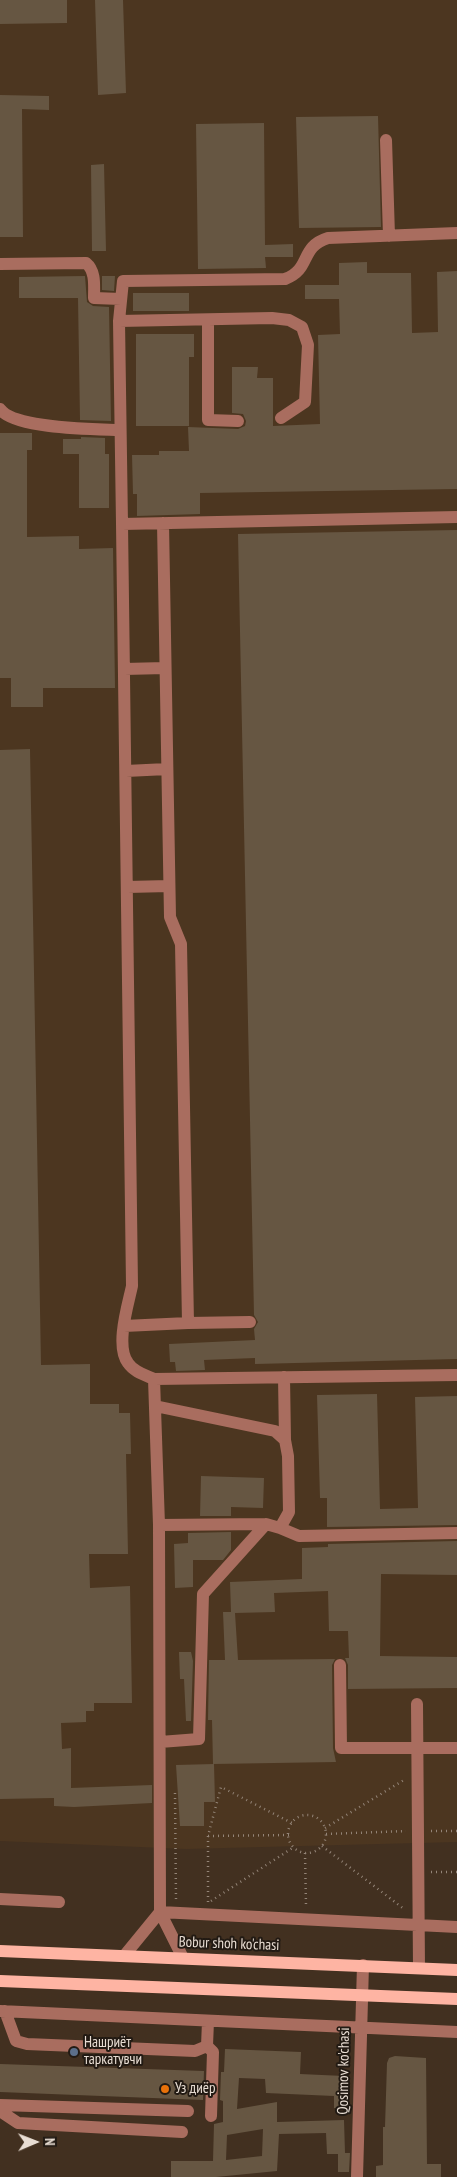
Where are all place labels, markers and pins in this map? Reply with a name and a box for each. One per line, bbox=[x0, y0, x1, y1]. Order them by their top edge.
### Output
place label: Нашриёт таркатувчи bbox=[84, 2034, 142, 2069]
marker: Нашриёт таркатувчи bbox=[68, 2046, 80, 2058]
place label: Уз диёр bbox=[175, 2080, 215, 2098]
marker: Уз диёр bbox=[159, 2083, 171, 2095]

